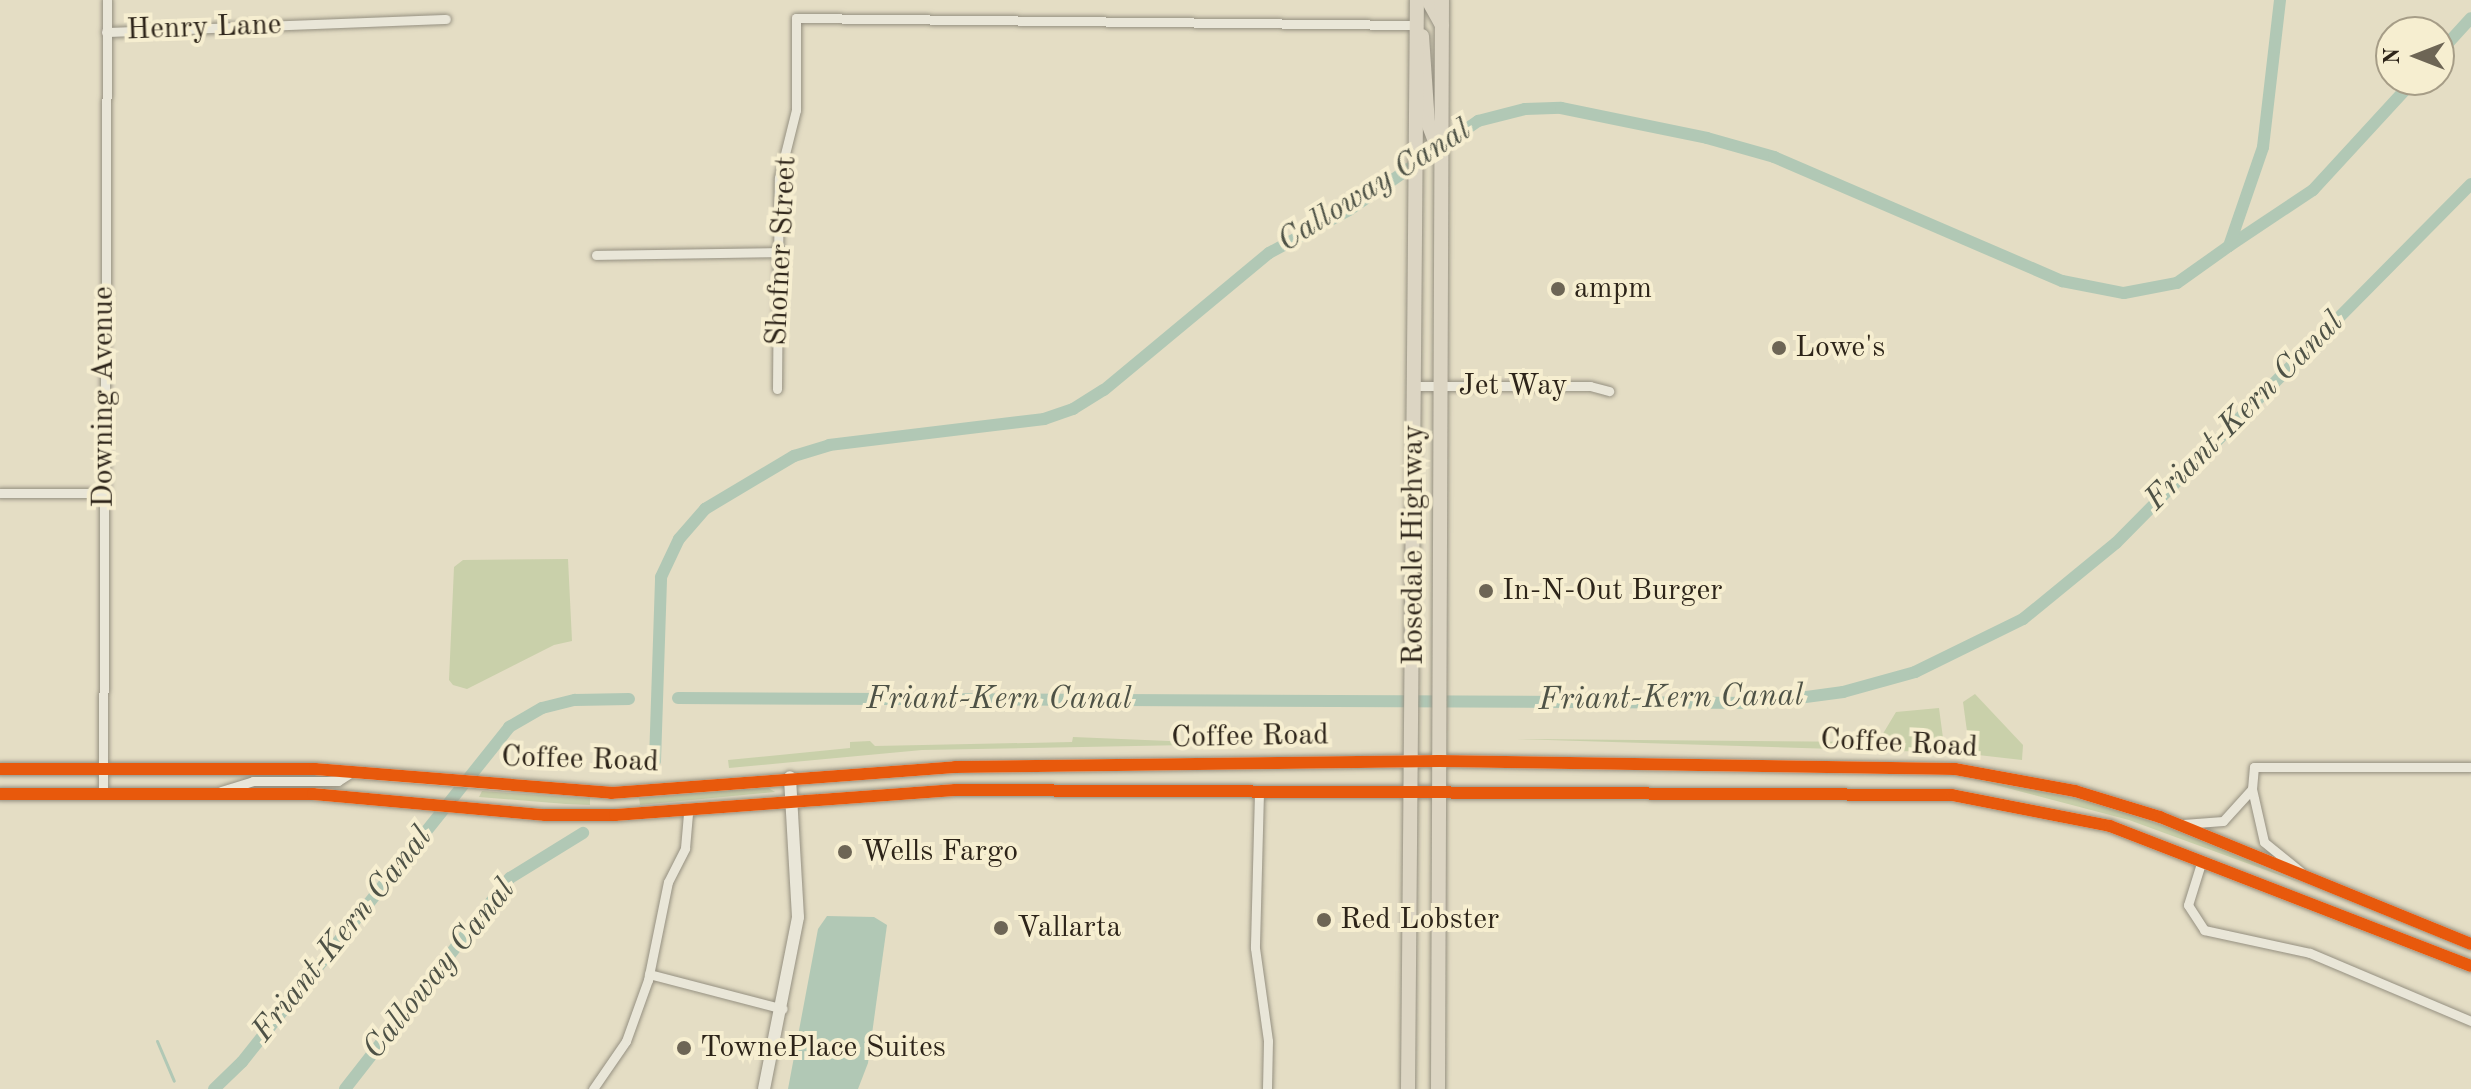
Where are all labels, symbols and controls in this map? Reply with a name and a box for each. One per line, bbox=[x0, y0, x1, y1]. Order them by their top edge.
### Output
street label: Henry Lane bbox=[126, 7, 282, 49]
north arrow bbox=[2375, 16, 2455, 96]
text: N bbox=[2382, 48, 2404, 64]
water label: Calloway Canal bbox=[1271, 112, 1479, 262]
street label: Shofner Street bbox=[759, 155, 805, 347]
place label: ampm bbox=[1574, 271, 1652, 307]
marker: ampm bbox=[1549, 280, 1567, 298]
street label: Downing Avenue bbox=[86, 286, 122, 508]
water label: Friant-Kern Canal bbox=[2138, 305, 2352, 519]
place label: Lowe's bbox=[1795, 330, 1885, 366]
marker: Lowe's bbox=[1770, 339, 1788, 357]
street label: Jet Way bbox=[1459, 368, 1567, 404]
street label: Rosedale Highway bbox=[1396, 425, 1432, 665]
place label: In-N-Out Burger bbox=[1502, 573, 1723, 609]
marker: In-N-Out Burger bbox=[1477, 582, 1495, 600]
water label: Friant-Kern Canal bbox=[1538, 677, 1804, 721]
water label: Friant-Kern Canal bbox=[866, 681, 1132, 719]
street label: Coffee Road bbox=[1171, 718, 1329, 756]
street label: Coffee Road bbox=[1819, 722, 1979, 766]
street label: Coffee Road bbox=[501, 739, 659, 781]
water label: Friant-Kern Canal bbox=[245, 820, 441, 1050]
place label: Wells Fargo bbox=[861, 834, 1018, 870]
marker: Wells Fargo bbox=[836, 843, 854, 861]
water label: Calloway Canal bbox=[356, 872, 524, 1068]
place label: Red Lobster bbox=[1340, 902, 1499, 938]
place label: Vallarta bbox=[1017, 910, 1121, 946]
marker: Red Lobster bbox=[1315, 911, 1333, 929]
marker: Vallarta bbox=[992, 919, 1010, 937]
place label: TownePlace Suites bbox=[700, 1030, 946, 1066]
marker: TownePlace Suites bbox=[675, 1039, 693, 1057]

